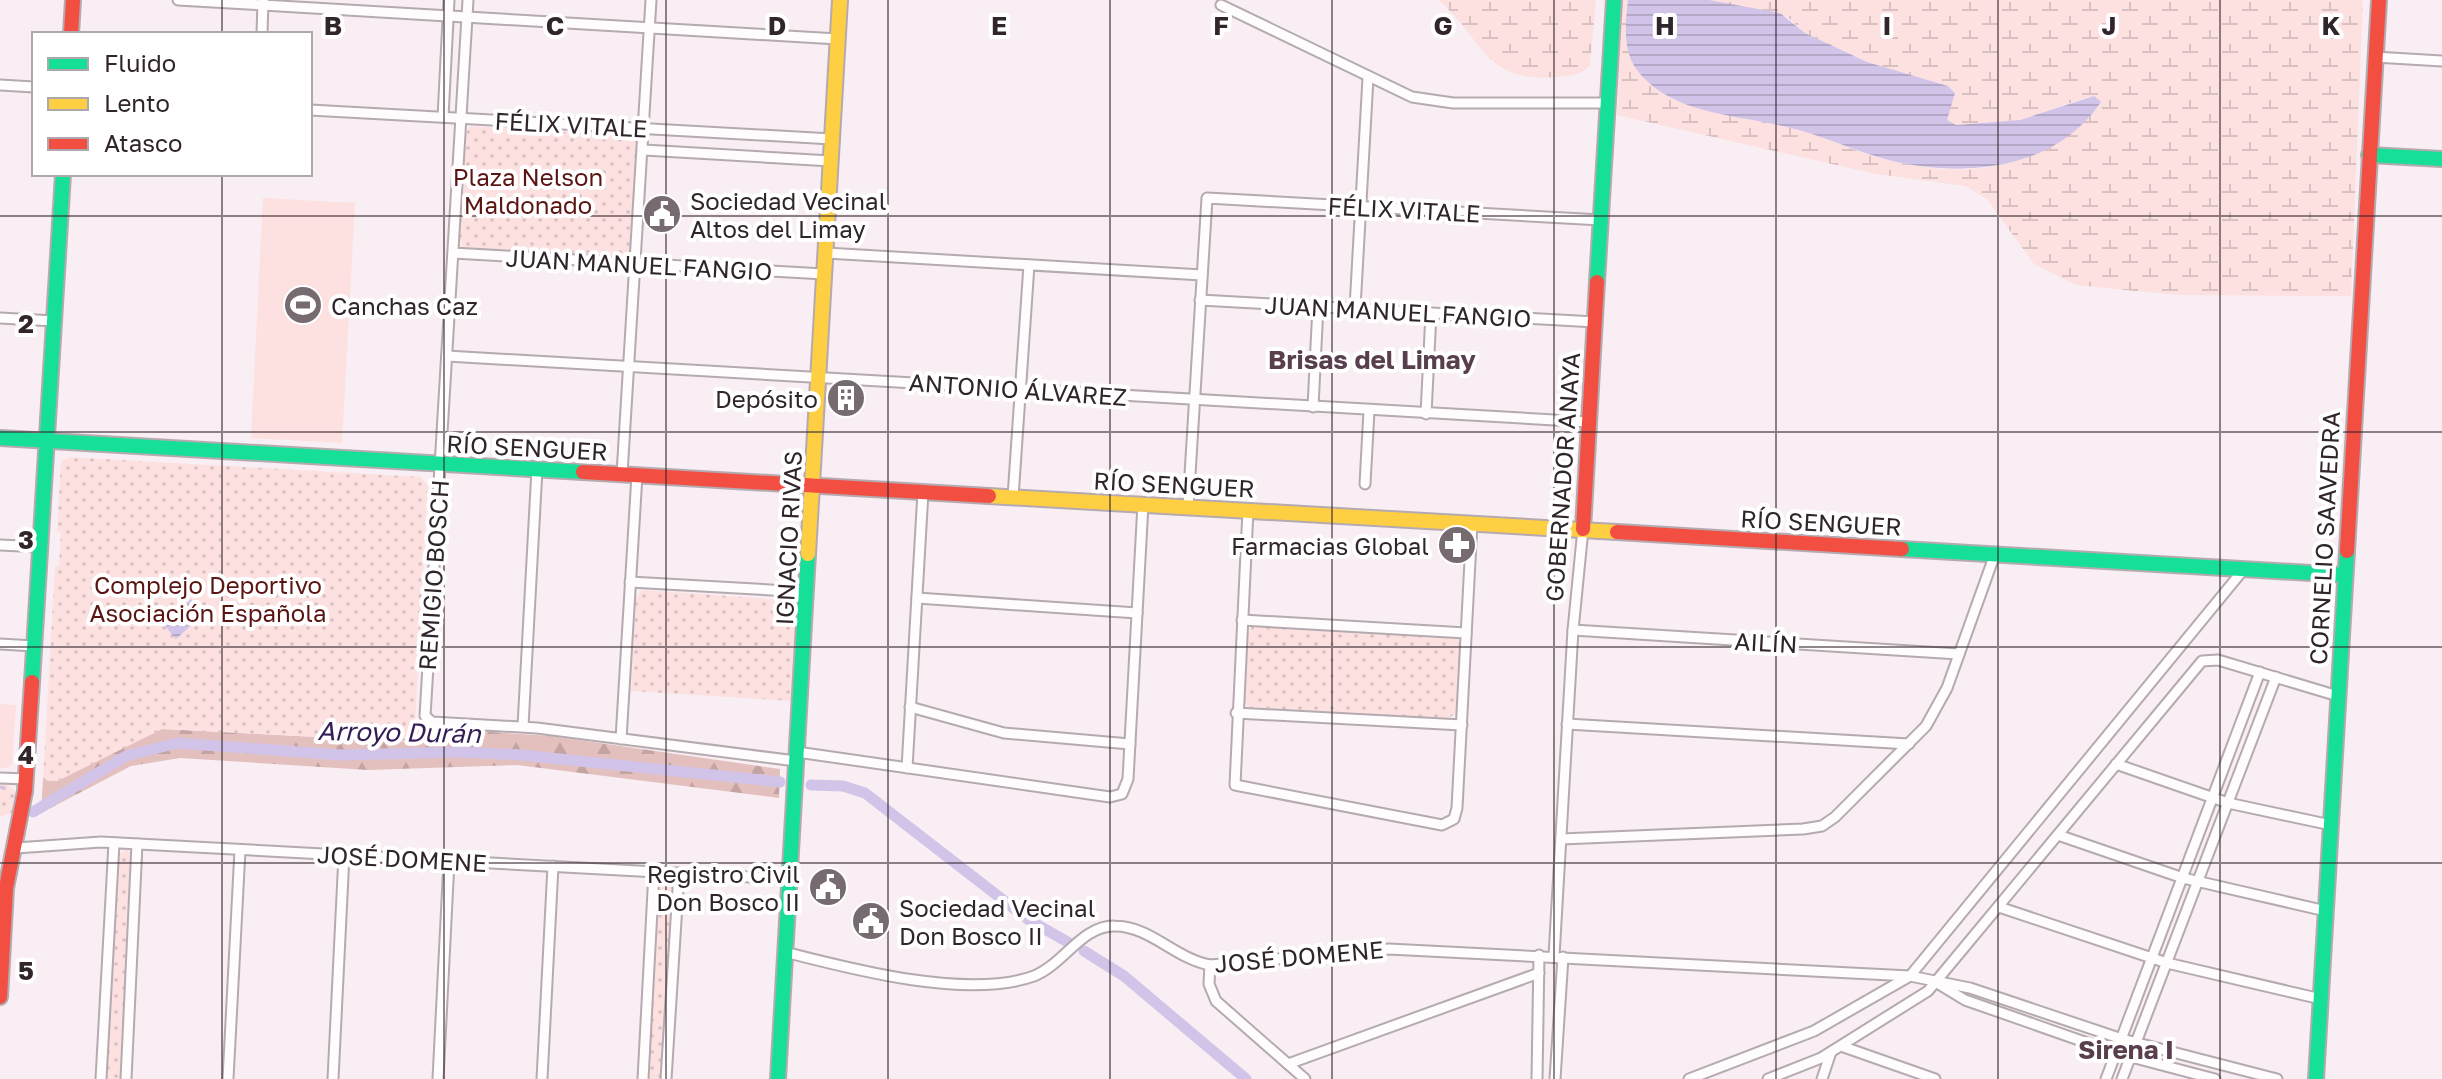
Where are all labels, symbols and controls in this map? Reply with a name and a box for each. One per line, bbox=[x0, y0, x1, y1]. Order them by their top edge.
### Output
text: B bbox=[324, 10, 342, 41]
text: C bbox=[546, 10, 564, 41]
text: D bbox=[768, 10, 786, 41]
text: E bbox=[991, 10, 1007, 41]
text: F bbox=[1213, 10, 1229, 41]
text: G bbox=[1433, 10, 1453, 41]
text: H bbox=[1655, 10, 1675, 41]
text: I bbox=[1883, 10, 1891, 41]
text: J bbox=[2102, 10, 2116, 41]
text: K bbox=[2322, 10, 2341, 41]
legend bbox=[32, 32, 312, 176]
text: Fluido bbox=[104, 48, 176, 77]
text: Lento bbox=[104, 88, 170, 117]
street label: FÉLIX VITALE bbox=[494, 106, 648, 142]
text: Atasco bbox=[104, 128, 182, 157]
park label: Plaza Nelson Maldonado bbox=[453, 162, 603, 219]
place label: Sociedad Vecinal Altos del Limay bbox=[690, 186, 886, 243]
street label: FÉLIX VITALE bbox=[1327, 191, 1481, 227]
public building icon: Sociedad Vecinal Altos del Limay bbox=[641, 193, 683, 235]
street label: JUAN MANUEL FANGIO bbox=[505, 243, 773, 285]
sports icon: Canchas Caz bbox=[282, 284, 324, 326]
street label: JUAN MANUEL FANGIO bbox=[1264, 290, 1532, 332]
place label: Canchas Caz bbox=[331, 291, 478, 320]
text: 2 bbox=[18, 308, 34, 339]
district label: Brisas del Limay bbox=[1268, 344, 1476, 375]
street label: GOBERNADOR ANAYA bbox=[1539, 351, 1585, 603]
street label: ANTONIO ÁLVAREZ bbox=[908, 367, 1128, 411]
building icon: Depósito bbox=[825, 377, 867, 419]
place label: Depósito bbox=[715, 384, 818, 413]
street label: CORNELIO SAAVEDRA bbox=[2303, 411, 2345, 665]
street label: RÍO SENGUER bbox=[446, 428, 608, 466]
street label: IGNACIO RIVAS bbox=[769, 450, 807, 626]
street label: RÍO SENGUER bbox=[1093, 465, 1255, 503]
street label: REMIGIO BOSCH bbox=[412, 479, 454, 671]
street label: RÍO SENGUER bbox=[1740, 503, 1902, 541]
text: 3 bbox=[18, 524, 34, 555]
pharmacy icon: Farmacias Global bbox=[1436, 524, 1478, 566]
place label: Farmacias Global bbox=[1231, 531, 1429, 560]
park label: Complejo Deportivo Asociación Española bbox=[90, 570, 326, 627]
street label: AILÍN bbox=[1734, 626, 1798, 658]
water label: Arroyo Durán bbox=[317, 715, 482, 749]
text: 4 bbox=[18, 739, 34, 770]
street label: JOSÉ DOMENE bbox=[316, 839, 488, 877]
place label: Registro Civil Don Bosco II bbox=[647, 859, 800, 916]
public building icon: Registro Civil Don Bosco II bbox=[807, 866, 849, 908]
place label: Sociedad Vecinal Don Bosco II bbox=[899, 893, 1095, 950]
public building icon: Sociedad Vecinal Don Bosco II bbox=[850, 900, 892, 942]
street label: JOSÉ DOMENE bbox=[1213, 934, 1385, 978]
text: 5 bbox=[18, 955, 34, 986]
district label: Sirena I bbox=[2078, 1034, 2174, 1065]

